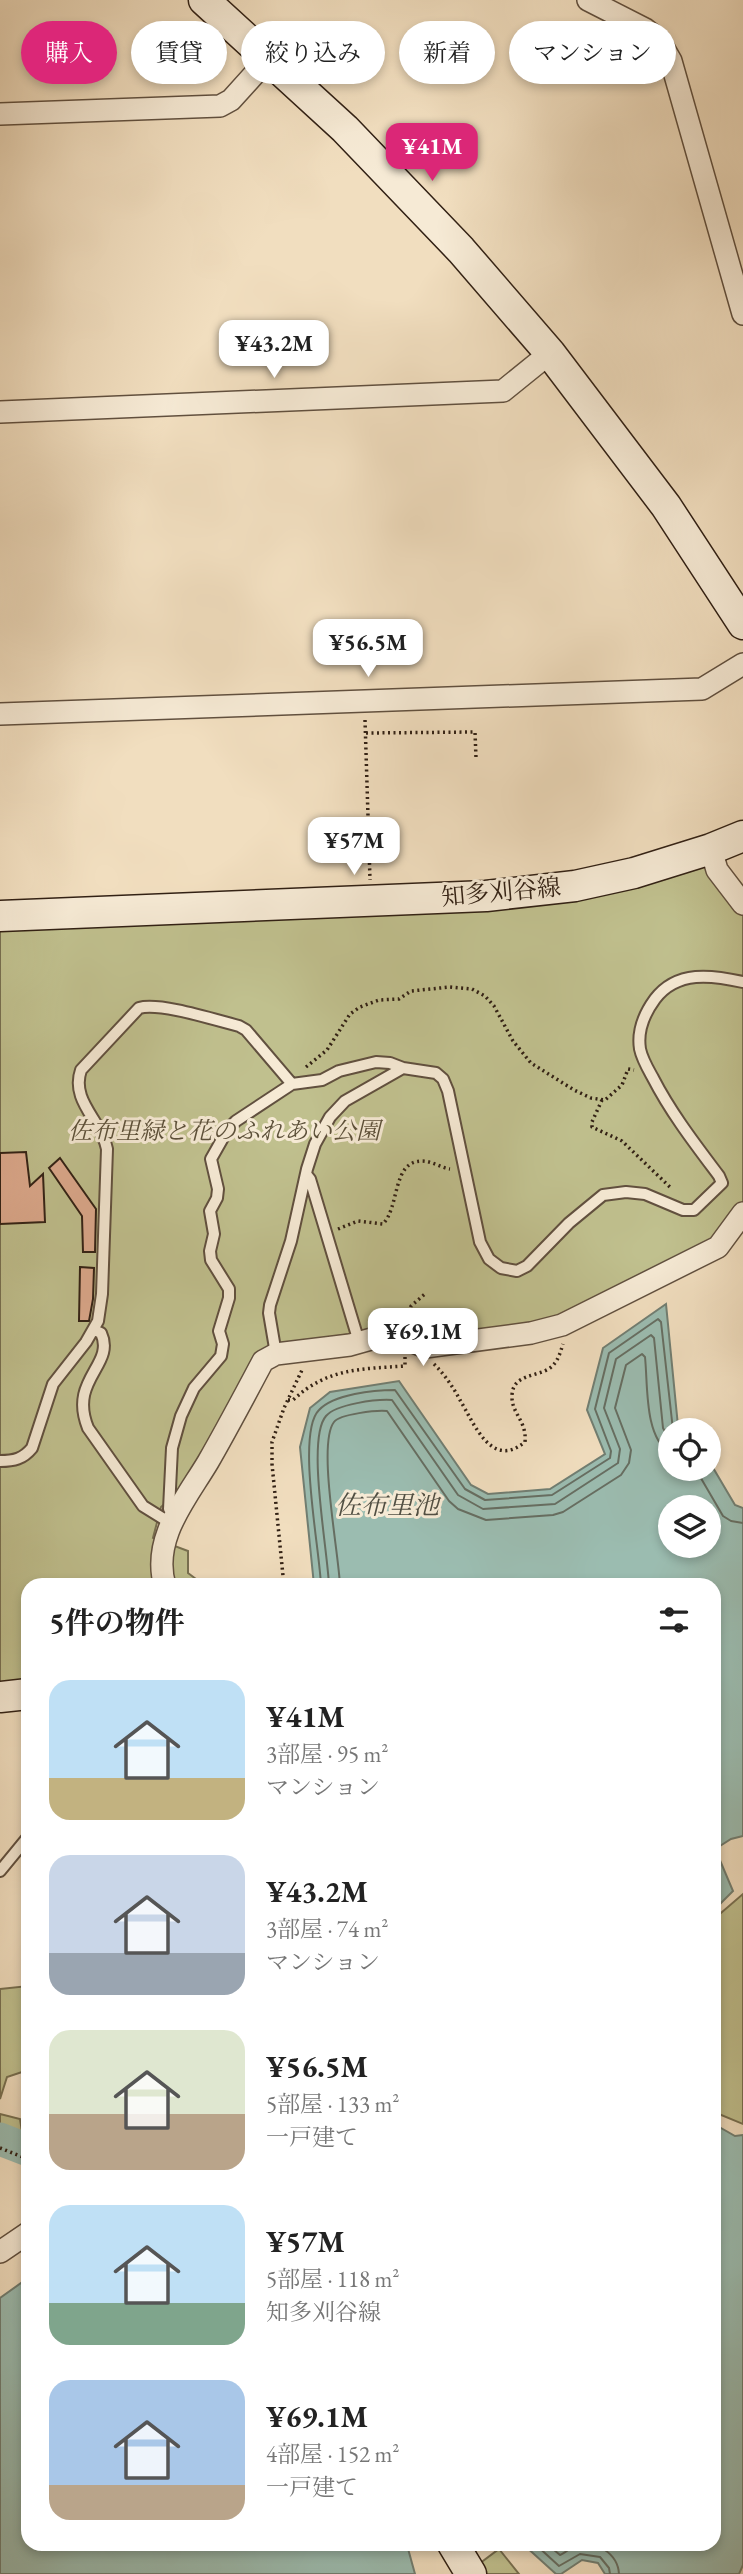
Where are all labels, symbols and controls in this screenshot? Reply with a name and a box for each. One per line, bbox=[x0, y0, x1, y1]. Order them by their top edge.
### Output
chip: 購入 bbox=[21, 21, 117, 84]
chip: 賃貸 bbox=[131, 21, 227, 84]
chip: 絞り込み bbox=[241, 21, 385, 84]
chip: 新着 bbox=[399, 21, 495, 84]
chip: マンション bbox=[509, 21, 676, 84]
pin: ¥41M bbox=[391, 124, 473, 183]
text: ¥41M bbox=[402, 131, 462, 161]
pin: ¥43.2M bbox=[217, 320, 331, 380]
text: ¥43.2M bbox=[235, 328, 313, 358]
pin: ¥56.5M bbox=[311, 620, 425, 679]
text: ¥56.5M bbox=[329, 627, 407, 657]
pin: ¥57M bbox=[313, 818, 395, 877]
text: ¥57M bbox=[324, 825, 384, 855]
street label: 知多刈谷線 bbox=[440, 871, 562, 912]
park label: 佐布里緑と花のふれあい公園 bbox=[68, 1115, 384, 1146]
pin: ¥69.1M bbox=[366, 1308, 480, 1368]
text: ¥69.1M bbox=[384, 1316, 462, 1346]
map controls bbox=[658, 1418, 721, 1558]
button: locate bbox=[658, 1418, 721, 1481]
water label: 佐布里池 bbox=[335, 1488, 442, 1522]
button: layers bbox=[658, 1495, 721, 1558]
icon: filters bbox=[655, 1601, 693, 1639]
text: 5件の物件 bbox=[49, 1603, 185, 1642]
text: ¥41M bbox=[266, 1697, 345, 1736]
icon: home bbox=[105, 1708, 189, 1792]
text: 3部屋 · 95 m² bbox=[266, 1739, 388, 1769]
text: マンション bbox=[266, 1772, 380, 1802]
text: ¥43.2M bbox=[266, 1872, 368, 1911]
icon: home bbox=[105, 1883, 189, 1967]
text: 3部屋 · 74 m² bbox=[266, 1914, 388, 1944]
text: マンション bbox=[266, 1947, 380, 1977]
text: ¥56.5M bbox=[266, 2047, 368, 2086]
icon: home bbox=[105, 2058, 189, 2142]
text: 5部屋 · 133 m² bbox=[266, 2089, 399, 2119]
text: 一戸建て bbox=[266, 2122, 358, 2152]
text: ¥57M bbox=[266, 2222, 345, 2261]
icon: home bbox=[105, 2233, 189, 2317]
text: 5部屋 · 118 m² bbox=[266, 2264, 399, 2294]
text: 知多刈谷線 bbox=[266, 2297, 381, 2327]
text: ¥69.1M bbox=[266, 2397, 368, 2436]
icon: home bbox=[105, 2408, 189, 2492]
text: 4部屋 · 152 m² bbox=[266, 2439, 399, 2469]
text: 一戸建て bbox=[266, 2472, 358, 2502]

